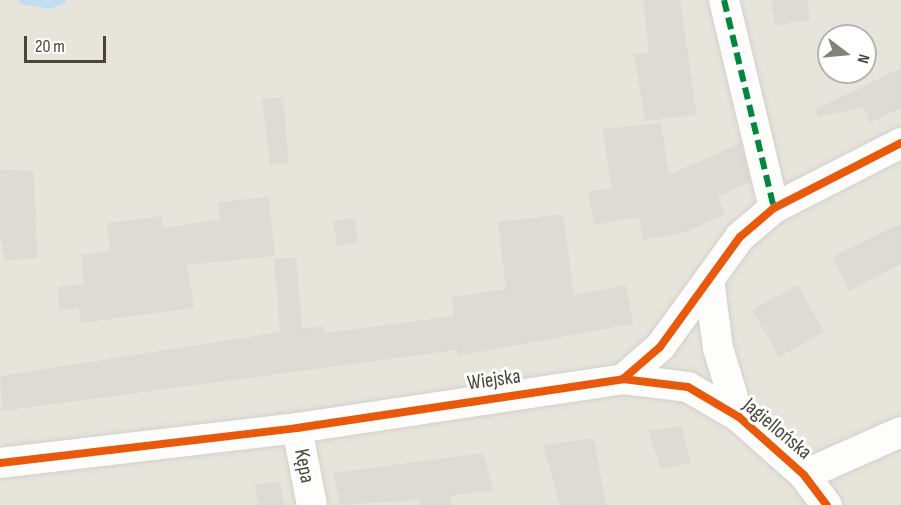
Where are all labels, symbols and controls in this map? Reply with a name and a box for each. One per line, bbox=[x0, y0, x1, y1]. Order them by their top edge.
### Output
scale bar bbox=[27, 24, 110, 62]
north arrow bbox=[817, 24, 877, 84]
text: 20 m bbox=[35, 36, 65, 57]
text: N bbox=[853, 52, 873, 65]
street label: Wiejska bbox=[466, 364, 522, 396]
street label: Jagiellońska bbox=[737, 393, 817, 465]
street label: Kępa bbox=[288, 447, 320, 485]

